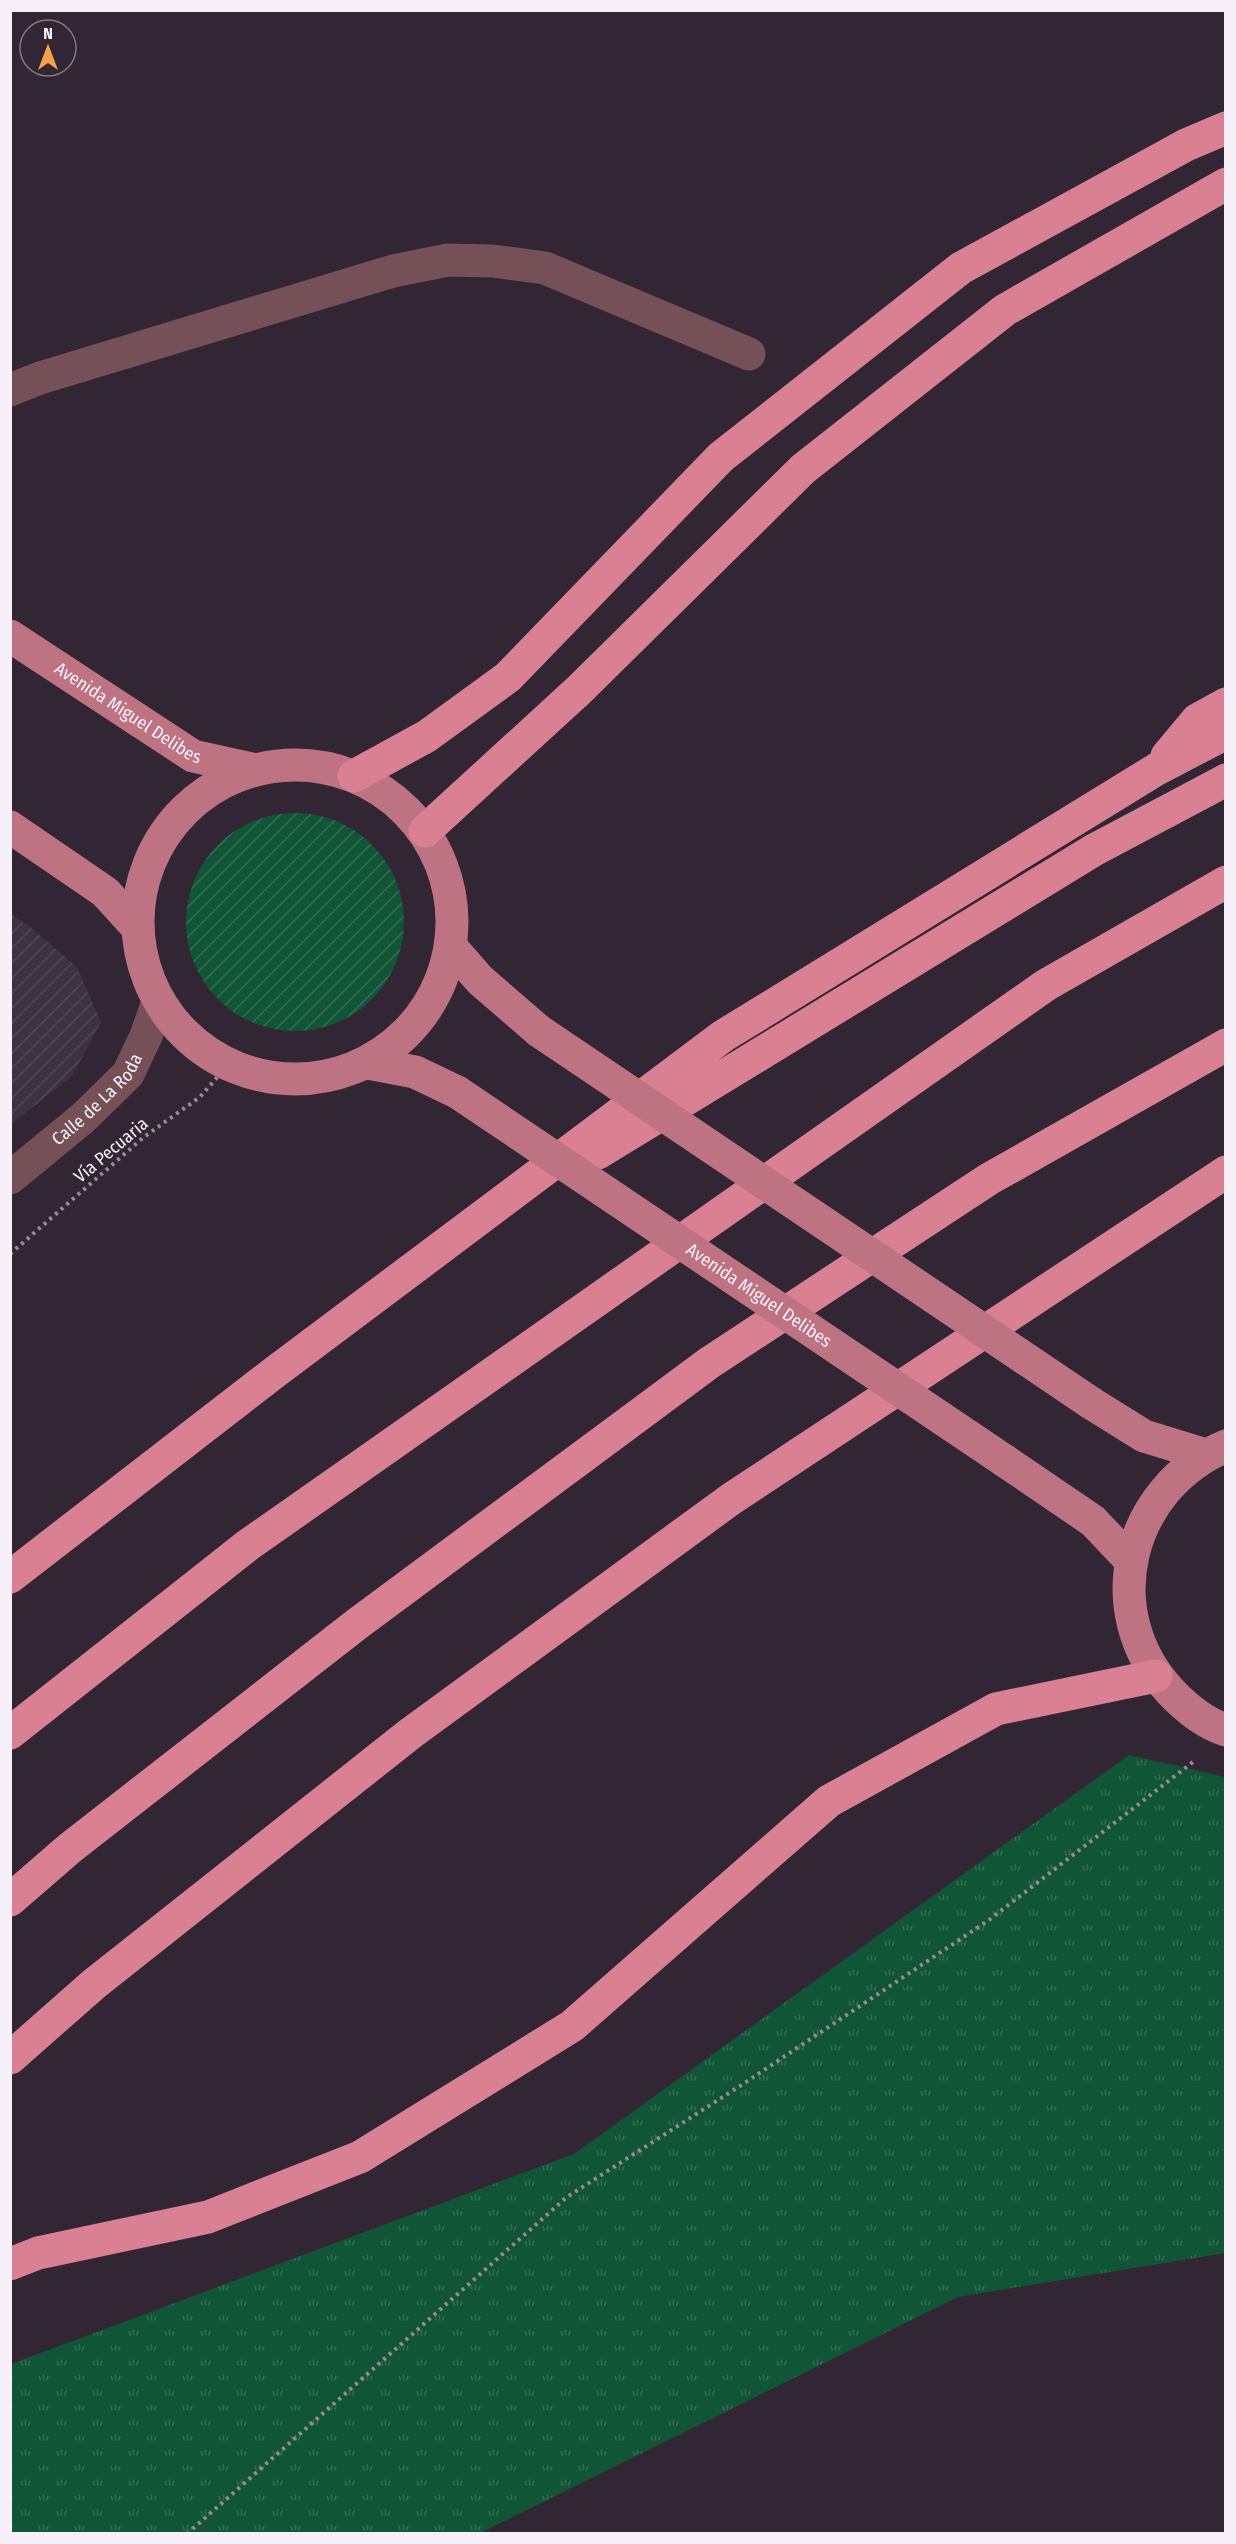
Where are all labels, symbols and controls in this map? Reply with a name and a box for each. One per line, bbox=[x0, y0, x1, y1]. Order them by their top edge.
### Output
north arrow bbox=[18, 18, 78, 78]
text: N bbox=[43, 24, 53, 43]
street label: Avenida Miguel Delibes bbox=[50, 657, 203, 768]
street label: Calle de La Roda bbox=[47, 1050, 147, 1150]
street label: Vía Pecuaria bbox=[69, 1112, 153, 1187]
street label: Avenida Miguel Delibes bbox=[682, 1238, 836, 1352]

